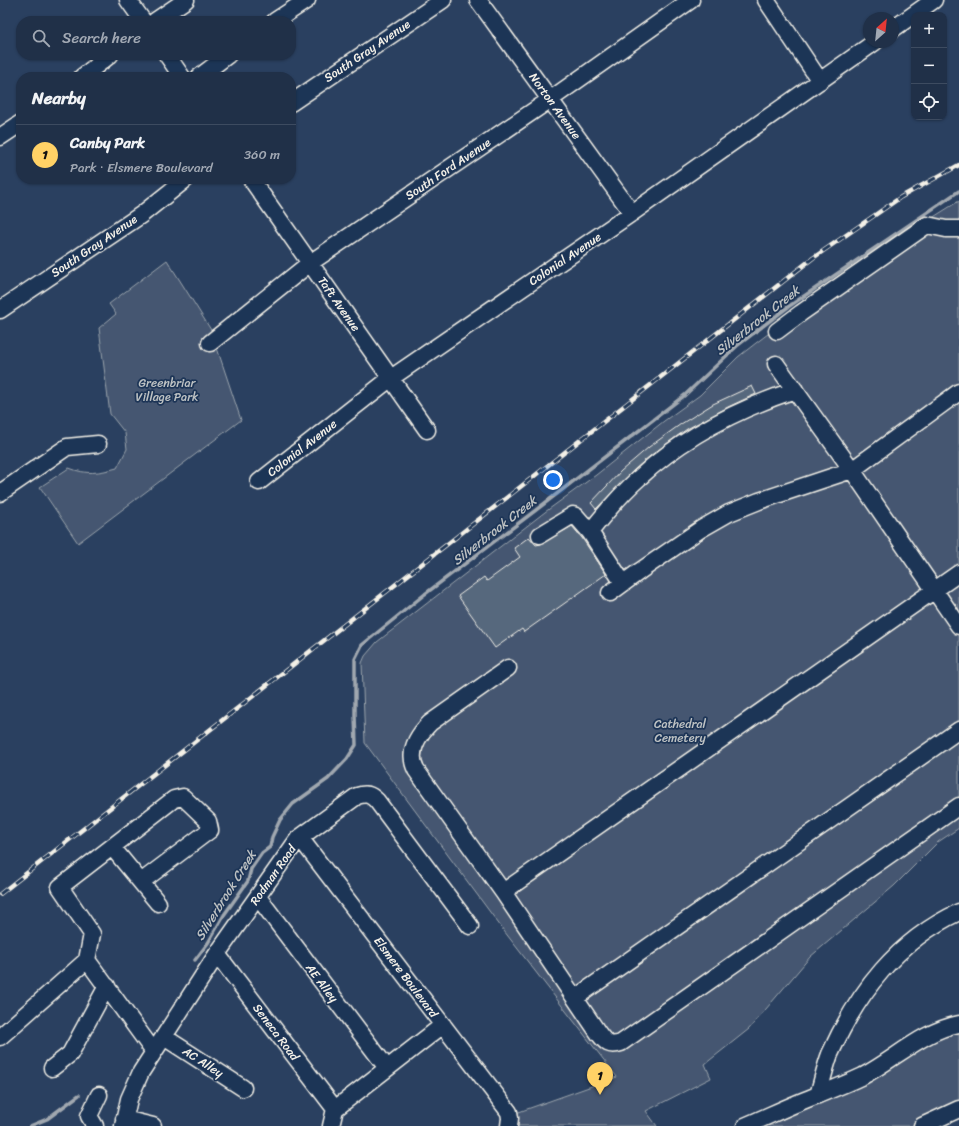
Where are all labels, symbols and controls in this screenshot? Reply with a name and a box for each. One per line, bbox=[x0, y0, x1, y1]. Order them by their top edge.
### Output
north arrow bbox=[863, 12, 899, 48]
map controls bbox=[911, 12, 947, 120]
button: + bbox=[911, 12, 947, 48]
street label: South Gray Avenue bbox=[319, 14, 415, 88]
search box bbox=[16, 16, 296, 60]
text: Search here bbox=[62, 25, 141, 51]
icon: search bbox=[30, 27, 52, 49]
button: − bbox=[911, 48, 947, 84]
street label: Norton Avenue bbox=[523, 68, 587, 144]
text: Nearby bbox=[32, 83, 86, 113]
button: locate bbox=[911, 84, 947, 120]
text: Canby Park bbox=[70, 130, 145, 156]
street label: South Ford Avenue bbox=[400, 132, 496, 206]
text: 1 bbox=[42, 143, 48, 166]
text: 360 m bbox=[244, 143, 280, 166]
text: Park · Elsmere Boulevard bbox=[70, 156, 213, 179]
street label: South Gray Avenue bbox=[46, 209, 142, 283]
street label: Colonial Avenue bbox=[524, 226, 606, 292]
street label: Taft Avenue bbox=[312, 272, 366, 336]
water label: Silverbrook Creek bbox=[710, 278, 806, 361]
park label: Greenbriar Village Park bbox=[136, 372, 199, 408]
street label: Colonial Avenue bbox=[262, 413, 342, 483]
your location bbox=[543, 470, 563, 490]
water label: Silverbrook Creek bbox=[447, 488, 543, 571]
park label: Cathedral Cemetery bbox=[654, 713, 707, 749]
street label: Rodman Road bbox=[244, 839, 303, 910]
water label: Silverbrook Creek bbox=[188, 844, 263, 945]
street label: Elsmere Boulevard bbox=[368, 931, 445, 1023]
street label: AE Alley bbox=[299, 958, 345, 1008]
street label: Seneca Road bbox=[247, 999, 305, 1066]
street label: AC Alley bbox=[177, 1040, 229, 1084]
pin: 1 bbox=[587, 1062, 613, 1095]

